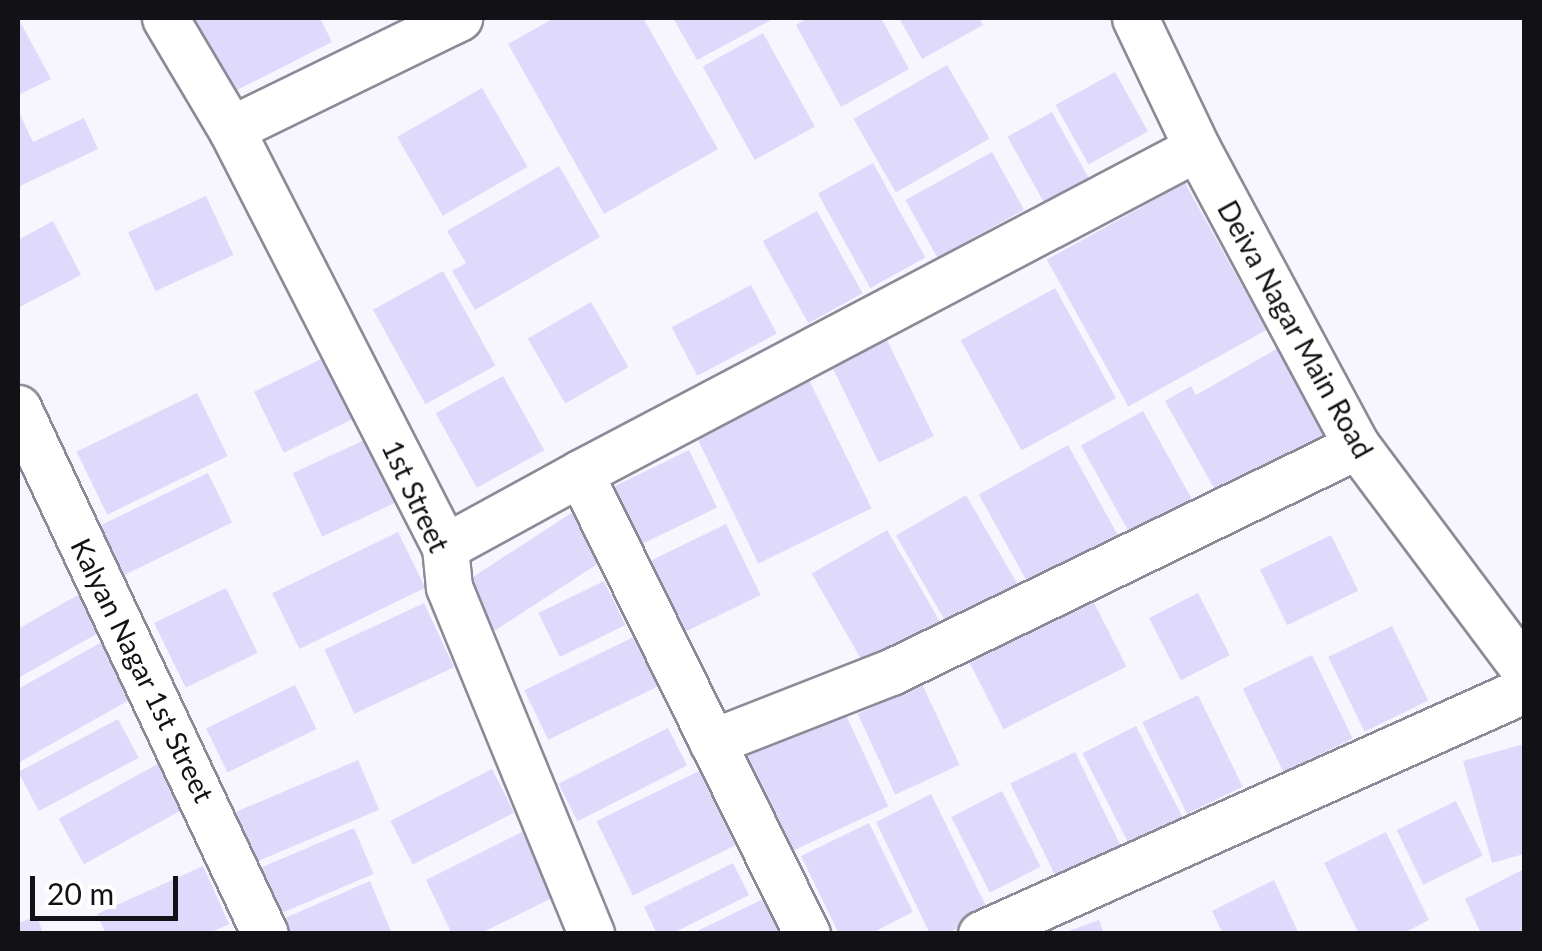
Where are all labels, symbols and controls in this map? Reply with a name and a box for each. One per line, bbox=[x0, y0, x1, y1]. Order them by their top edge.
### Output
street label: Deiva Nagar Main Road bbox=[1211, 194, 1381, 464]
street label: 1st Street bbox=[376, 435, 456, 557]
street label: Kalyan Nagar 1st Street bbox=[64, 532, 222, 808]
scale bar bbox=[35, 856, 182, 918]
text: 20 m bbox=[47, 875, 114, 911]

